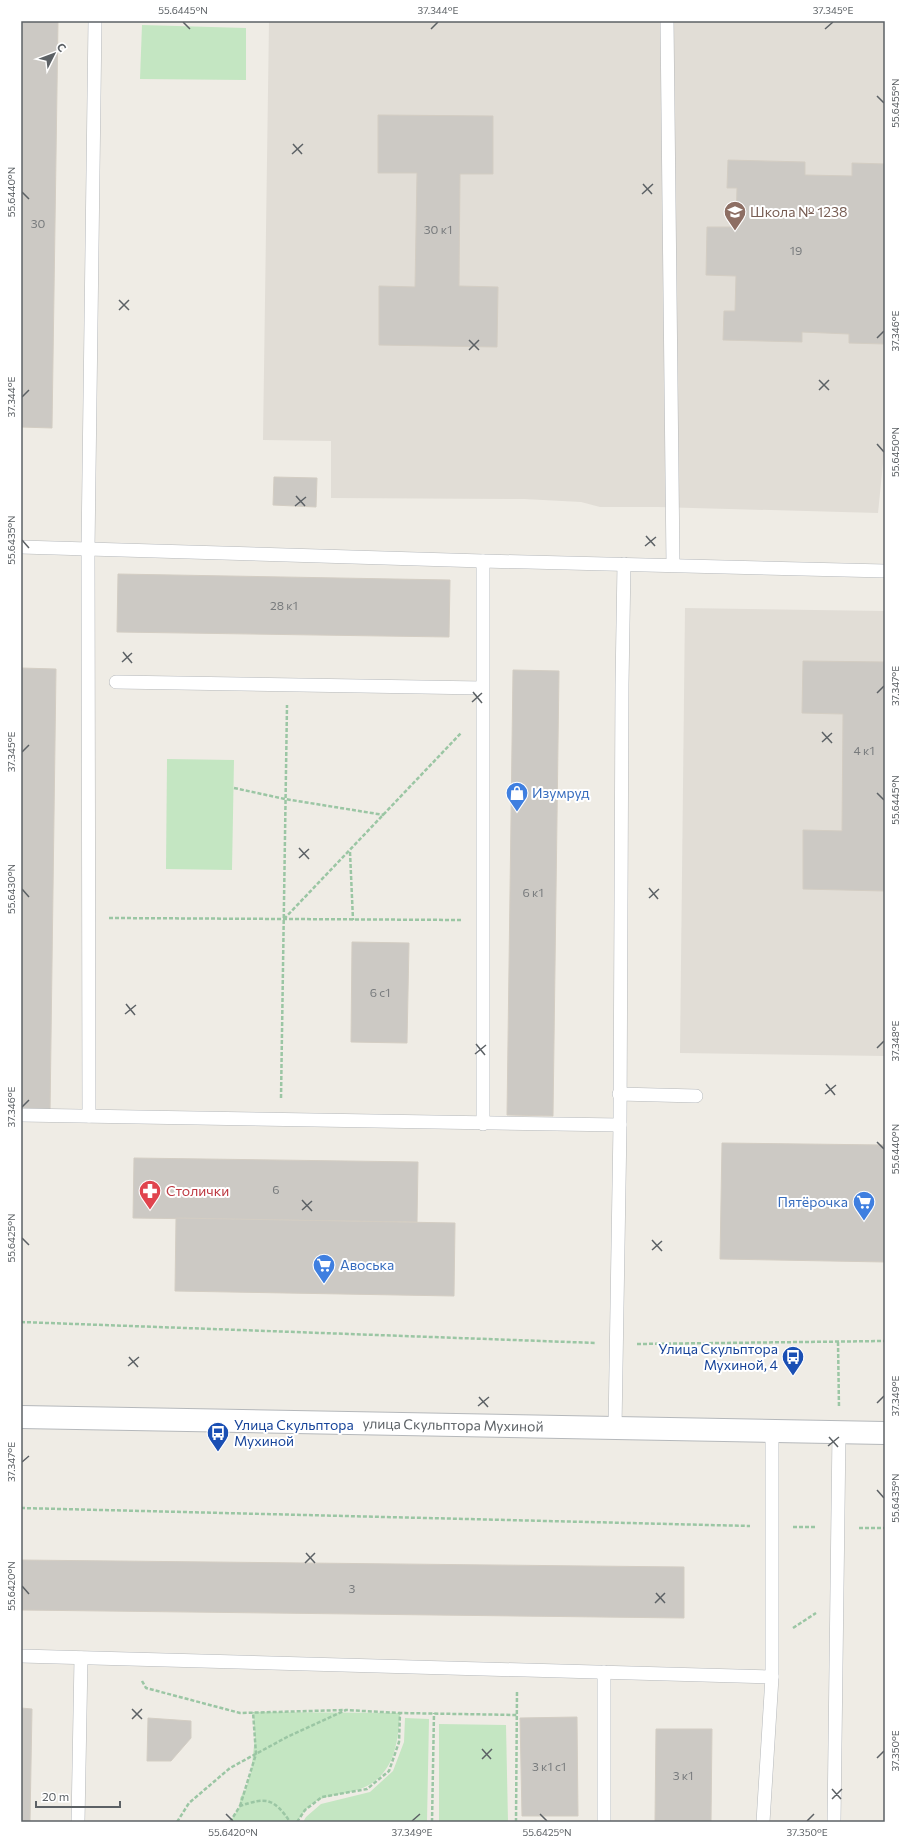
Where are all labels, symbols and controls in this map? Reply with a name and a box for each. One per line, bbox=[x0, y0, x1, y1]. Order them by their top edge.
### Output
text: 55.6445°N bbox=[158, 4, 208, 16]
text: 37.344°E bbox=[418, 4, 459, 16]
text: 37.345°E bbox=[813, 4, 853, 16]
north arrow bbox=[34, 34, 74, 74]
text: С bbox=[54, 40, 69, 54]
text: 55.6455°N bbox=[889, 78, 901, 128]
text: 55.6440°N bbox=[5, 167, 17, 217]
school or university icon: Школа № 1238 bbox=[722, 199, 748, 232]
place label: Школа № 1238 bbox=[750, 203, 847, 220]
house number: 30 bbox=[31, 216, 46, 230]
house number: 30 к1 bbox=[424, 222, 452, 236]
house number: 19 bbox=[790, 243, 802, 257]
text: 37.346°E bbox=[889, 310, 901, 352]
text: 37.344°E bbox=[5, 376, 17, 417]
text: 55.6450°N bbox=[889, 427, 901, 477]
text: 55.6435°N bbox=[5, 515, 17, 565]
house number: 28 к1 bbox=[270, 598, 298, 612]
text: 37.347°E bbox=[889, 666, 901, 706]
text: 37.345°E bbox=[5, 732, 17, 772]
house number: 4 к1 bbox=[853, 743, 875, 757]
text: 55.6445°N bbox=[889, 775, 901, 825]
shop icon: Изумруд bbox=[504, 780, 530, 813]
place label: Изумруд bbox=[532, 784, 589, 801]
text: 55.6430°N bbox=[5, 864, 17, 914]
house number: 6 к1 bbox=[522, 885, 544, 899]
house number: 6 с1 bbox=[370, 985, 390, 999]
text: 37.348°E bbox=[889, 1020, 901, 1062]
text: 37.346°E bbox=[5, 1086, 17, 1128]
text: 55.6440°N bbox=[889, 1124, 901, 1174]
pharmacy icon: Столички bbox=[137, 1178, 163, 1211]
place label: Столички bbox=[166, 1182, 229, 1199]
house number: 6 bbox=[272, 1182, 280, 1196]
supermarket icon: Пятёрочка bbox=[851, 1189, 877, 1222]
place label: Пятёрочка bbox=[778, 1193, 848, 1210]
text: 55.6425°N bbox=[5, 1214, 17, 1262]
supermarket icon: Авоська bbox=[311, 1252, 337, 1285]
place label: Авоська bbox=[340, 1256, 394, 1273]
place label: Улица Скульптора Мухиной, 4 bbox=[658, 1340, 779, 1373]
bus stop icon: Улица Скульптора Мухиной, 4 bbox=[780, 1344, 806, 1377]
text: 37.349°E bbox=[889, 1375, 901, 1417]
street label: улица Скульптора Мухиной bbox=[362, 1414, 544, 1435]
place label: Улица Скульптора Мухиной bbox=[234, 1416, 354, 1449]
bus stop icon: Улица Скульптора Мухиной bbox=[205, 1420, 231, 1453]
text: 37.347°E bbox=[5, 1442, 17, 1482]
text: 55.6435°N bbox=[889, 1473, 901, 1523]
text: 55.6420°N bbox=[5, 1561, 17, 1611]
house number: 3 bbox=[349, 1581, 356, 1595]
text: 37.350°E bbox=[889, 1730, 901, 1772]
house number: 3 к1 с1 bbox=[532, 1759, 566, 1773]
house number: 3 к1 bbox=[673, 1768, 693, 1782]
scale bar bbox=[36, 1783, 120, 1809]
text: 20 m bbox=[42, 1789, 69, 1803]
text: 55.6420°N bbox=[208, 1826, 258, 1838]
text: 37.349°E bbox=[391, 1826, 433, 1838]
text: 55.6425°N bbox=[523, 1826, 571, 1838]
text: 37.350°E bbox=[786, 1826, 828, 1838]

